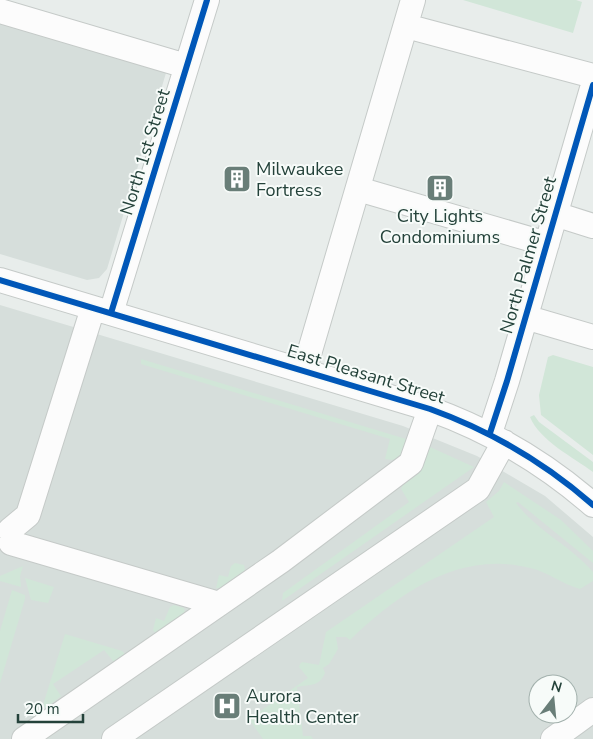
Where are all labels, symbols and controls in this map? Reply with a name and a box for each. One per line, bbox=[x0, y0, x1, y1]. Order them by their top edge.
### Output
street label: North 1st Street bbox=[114, 85, 176, 218]
place label: Milwaukee Fortress bbox=[256, 157, 343, 202]
building icon: Milwaukee Fortress bbox=[222, 164, 252, 194]
building icon: City Lights Condominiums bbox=[425, 173, 455, 203]
street label: North Palmer Street bbox=[494, 173, 562, 336]
place label: City Lights Condominiums bbox=[380, 204, 500, 249]
street label: East Pleasant Street bbox=[284, 339, 448, 410]
north arrow bbox=[528, 674, 578, 724]
text: N bbox=[549, 676, 564, 698]
place label: Aurora Health Center bbox=[246, 684, 359, 729]
hospital icon: Aurora Health Center bbox=[212, 691, 242, 721]
scale bar bbox=[18, 692, 82, 724]
text: 20 m bbox=[25, 699, 60, 719]

